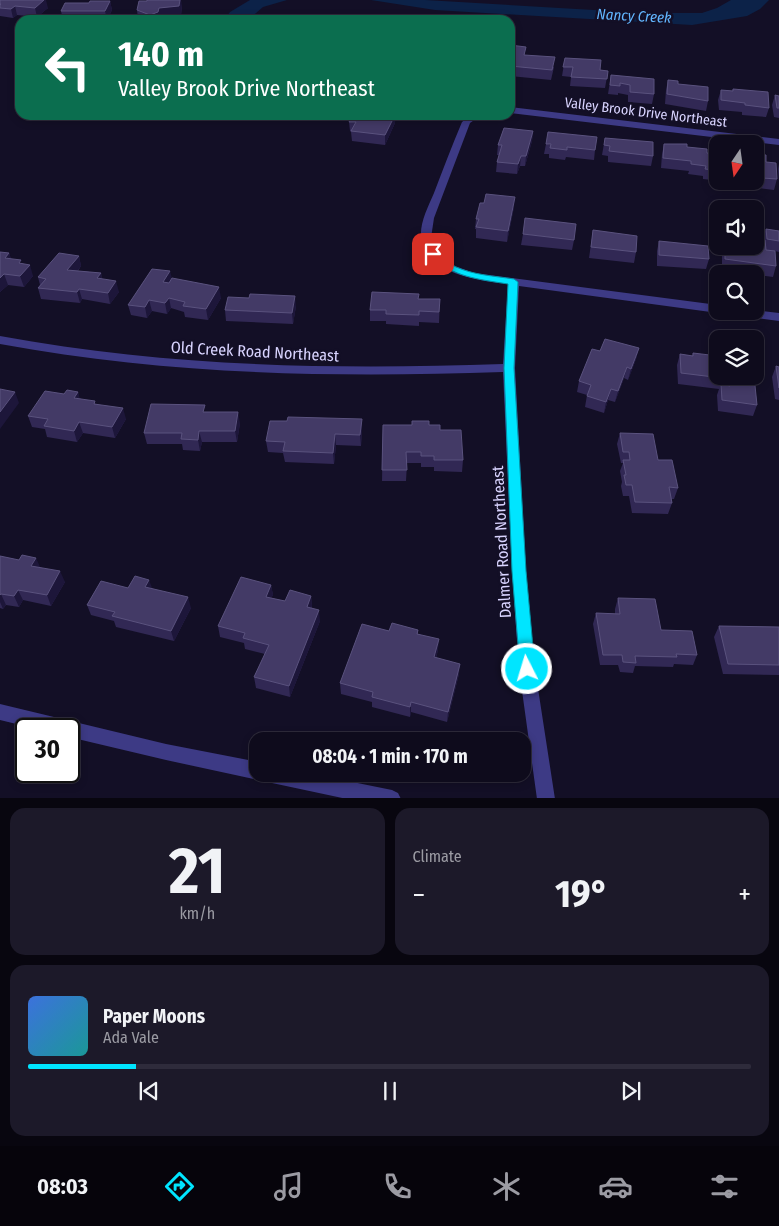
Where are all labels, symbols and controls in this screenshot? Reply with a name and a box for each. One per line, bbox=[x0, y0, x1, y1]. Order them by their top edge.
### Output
water label: Nancy Creek bbox=[596, 5, 672, 27]
text: 140 m bbox=[118, 33, 204, 75]
icon: left bbox=[35, 35, 100, 100]
text: Valley Brook Drive Northeast bbox=[118, 75, 375, 102]
street label: Valley Brook Drive Northeast bbox=[564, 94, 729, 131]
north arrow bbox=[709, 135, 764, 190]
map controls bbox=[709, 135, 764, 385]
button: sound bbox=[709, 200, 764, 255]
pin bbox=[412, 233, 454, 275]
icon: arrive bbox=[419, 240, 447, 268]
button: search bbox=[709, 265, 764, 320]
button: layers bbox=[709, 330, 764, 385]
street label: Old Creek Road Northeast bbox=[170, 338, 340, 365]
street label: Dalmer Road Northeast bbox=[488, 465, 515, 619]
position arrow bbox=[500, 642, 552, 694]
speed limit sign: 30 bbox=[15, 718, 80, 783]
text: 08:04 · 1 min · 170 m bbox=[312, 745, 468, 768]
text: 21 bbox=[169, 832, 226, 910]
text: Climate bbox=[413, 847, 462, 866]
text: 19° bbox=[555, 871, 608, 917]
text: − bbox=[413, 878, 425, 911]
text: + bbox=[738, 878, 751, 911]
text: km/h bbox=[179, 904, 215, 923]
text: Paper Moons bbox=[103, 1005, 205, 1028]
text: Ada Vale bbox=[103, 1028, 159, 1047]
icon: previous bbox=[135, 1077, 163, 1105]
icon: pause bbox=[376, 1077, 404, 1105]
icon: next bbox=[617, 1077, 645, 1105]
icon: directions bbox=[162, 1169, 197, 1204]
icon: music bbox=[271, 1169, 306, 1204]
icon: phone bbox=[380, 1169, 415, 1204]
icon: climate bbox=[489, 1169, 524, 1204]
icon: car bbox=[598, 1169, 633, 1204]
icon: filters bbox=[707, 1169, 742, 1204]
text: 08:03 bbox=[37, 1173, 88, 1200]

